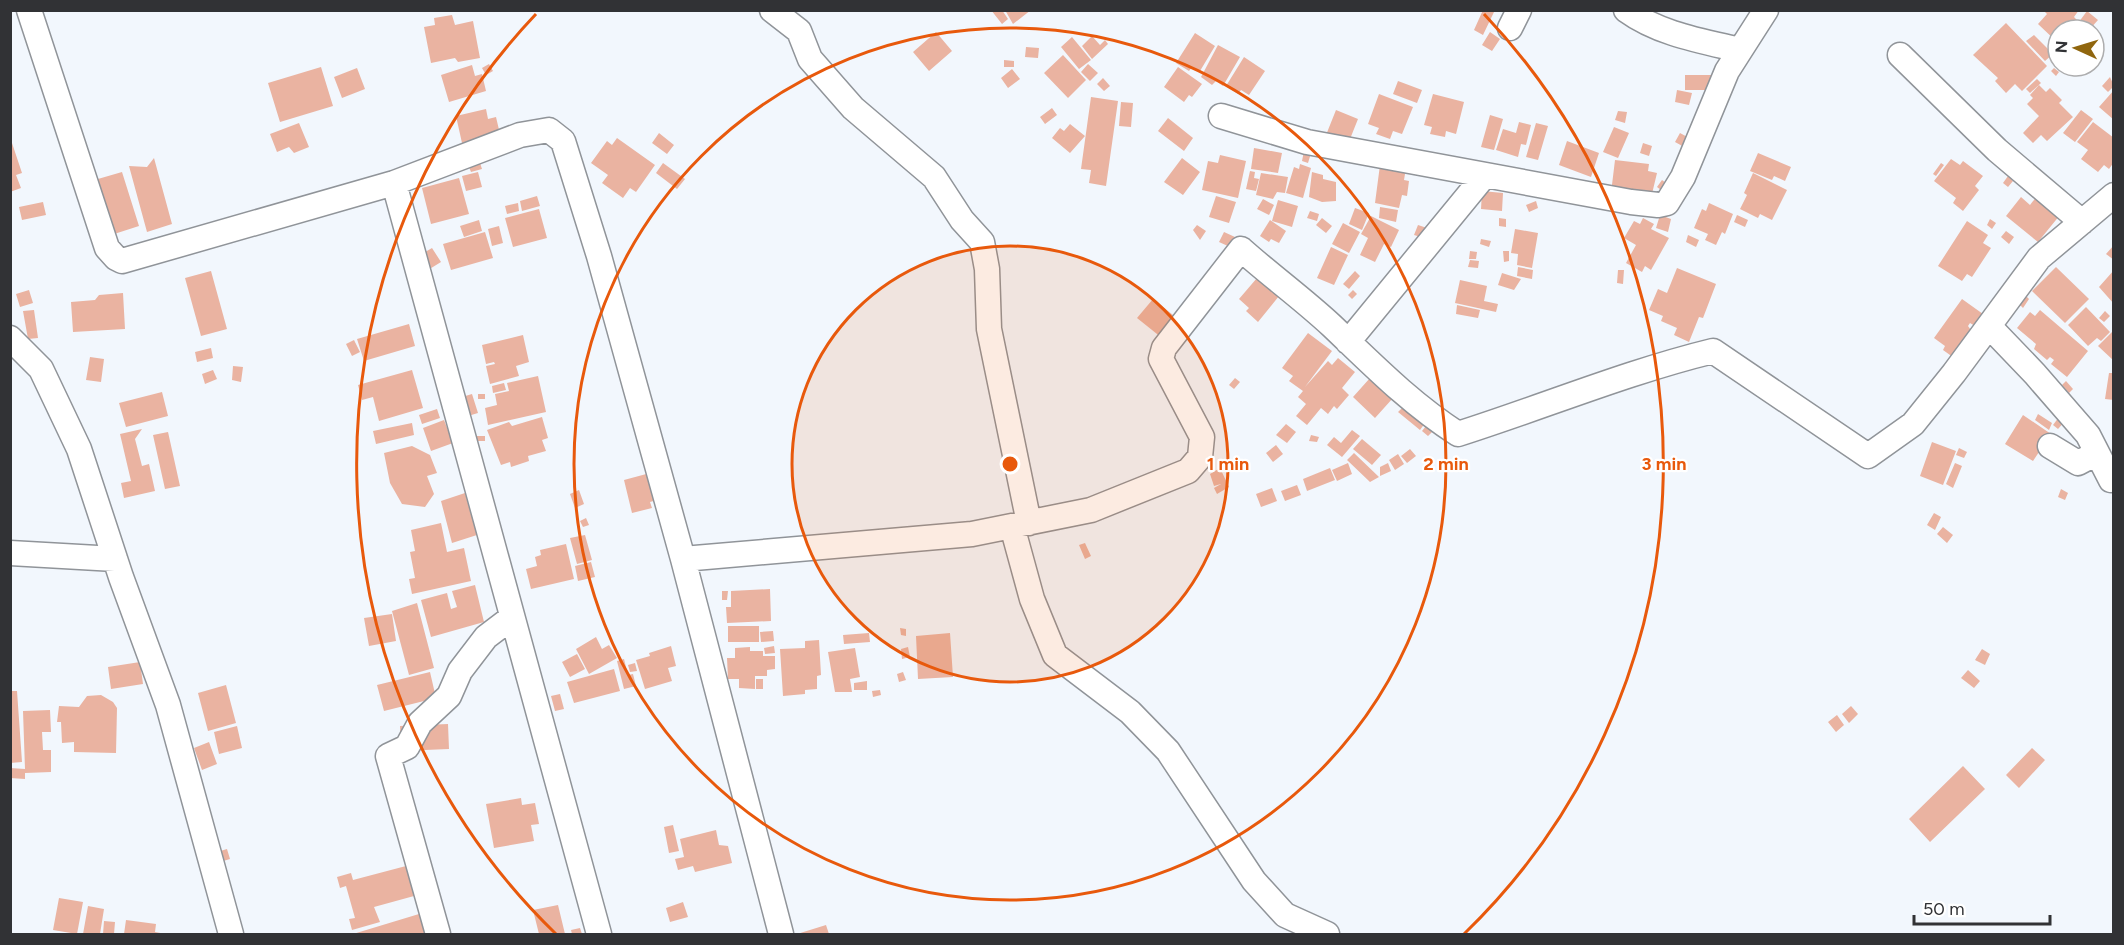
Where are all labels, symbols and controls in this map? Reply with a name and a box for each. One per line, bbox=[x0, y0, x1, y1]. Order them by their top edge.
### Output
north arrow bbox=[2046, 18, 2106, 78]
text: N bbox=[2052, 40, 2071, 54]
text: 1 min bbox=[1207, 453, 1249, 475]
text: 2 min bbox=[1423, 453, 1469, 475]
text: 3 min bbox=[1642, 453, 1686, 475]
centre of rings bbox=[1000, 454, 1020, 474]
scale bar bbox=[1914, 888, 2050, 926]
text: 50 m bbox=[1923, 898, 1965, 920]

